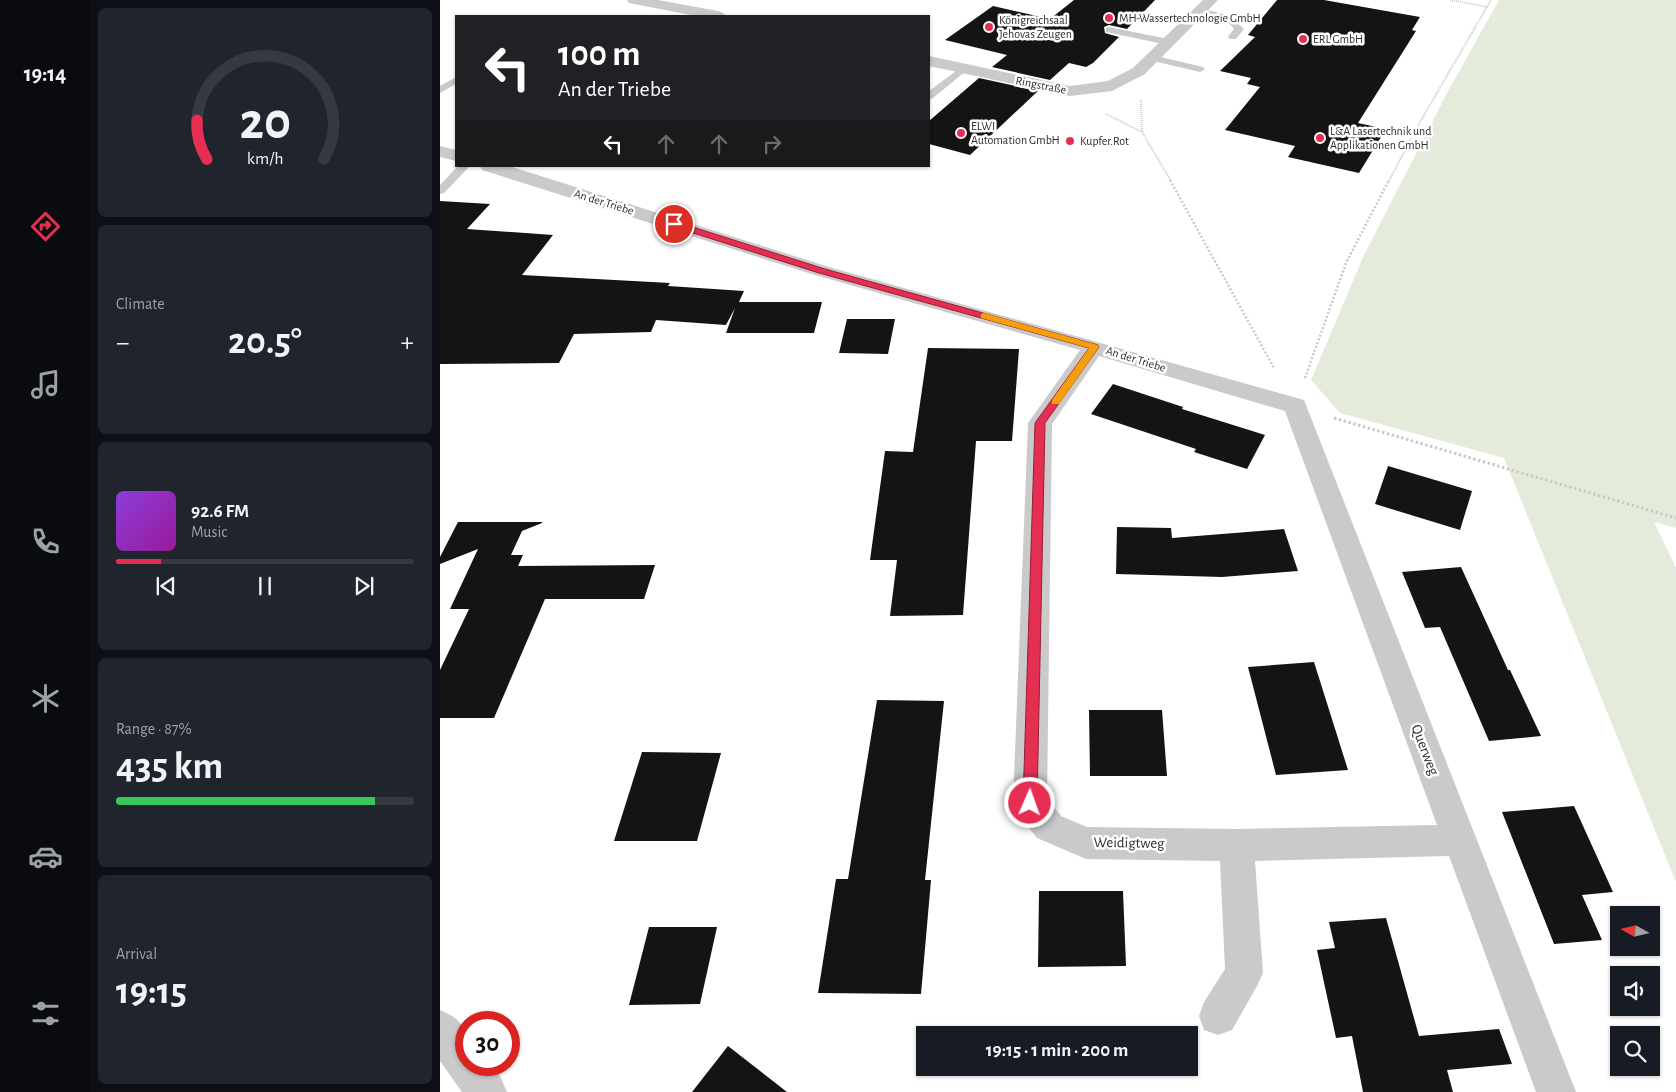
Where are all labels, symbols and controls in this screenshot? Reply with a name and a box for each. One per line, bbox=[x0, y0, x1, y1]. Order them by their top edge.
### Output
marker: MH-Wassertechnologie GmbH bbox=[1103, 12, 1115, 24]
place label: MH-Wassertechnologie GmbH bbox=[1119, 12, 1261, 24]
place label: Königreichsaal Jehovas Zeugen bbox=[999, 14, 1072, 40]
marker: Königreichsaal Jehovas Zeugen bbox=[983, 21, 995, 33]
marker: ERL GmbH bbox=[1297, 33, 1309, 45]
place label: ERL GmbH bbox=[1313, 33, 1363, 45]
icon: left bbox=[475, 35, 540, 100]
text: 100 m bbox=[558, 37, 641, 72]
text: 19:14 bbox=[24, 63, 66, 85]
street label: Ringstraße bbox=[1015, 74, 1067, 96]
text: An der Triebe bbox=[558, 78, 671, 100]
text: 20 bbox=[239, 96, 291, 148]
place label: ELWI Automation GmbH bbox=[971, 120, 1060, 146]
place label: L&A Lasertechnik und Applikationen GmbH bbox=[1330, 125, 1432, 151]
marker: ELWI Automation GmbH bbox=[955, 127, 967, 139]
icon: left bbox=[599, 130, 627, 158]
icon: ahead bbox=[652, 130, 680, 158]
icon: ahead bbox=[705, 130, 733, 158]
icon: right bbox=[758, 130, 786, 158]
marker: L&A Lasertechnik und Applikationen GmbH bbox=[1314, 132, 1326, 144]
marker: Kupfer.Rot bbox=[1064, 135, 1076, 147]
place label: Kupfer.Rot bbox=[1080, 135, 1129, 147]
text: km/h bbox=[247, 150, 283, 168]
street label: An der Triebe bbox=[573, 187, 635, 217]
pin bbox=[653, 203, 695, 245]
icon: directions bbox=[28, 209, 63, 244]
icon: arrive bbox=[660, 210, 688, 238]
text: Climate bbox=[116, 296, 165, 312]
text: 20.5° bbox=[228, 323, 302, 361]
text: − bbox=[116, 329, 129, 357]
text: + bbox=[401, 329, 414, 357]
street label: An der Triebe bbox=[1105, 344, 1167, 374]
icon: music bbox=[28, 367, 63, 402]
text: 92.6 FM bbox=[191, 502, 249, 521]
icon: phone bbox=[28, 524, 63, 559]
text: Music bbox=[191, 524, 227, 540]
icon: previous bbox=[152, 572, 180, 600]
icon: pause bbox=[251, 572, 279, 600]
icon: next bbox=[350, 572, 378, 600]
icon: climate bbox=[28, 681, 63, 716]
text: Range · 87% bbox=[116, 721, 192, 737]
street label: Querweg bbox=[1408, 723, 1442, 778]
text: 435 km bbox=[116, 748, 223, 786]
position arrow bbox=[1003, 776, 1055, 828]
street label: Weidigtweg bbox=[1093, 835, 1165, 851]
icon: car bbox=[28, 839, 63, 874]
north arrow bbox=[1610, 906, 1660, 956]
map controls bbox=[1610, 906, 1660, 1076]
text: Arrival bbox=[116, 946, 157, 962]
button: sound bbox=[1610, 966, 1660, 1016]
text: 19:15 bbox=[116, 973, 187, 1011]
icon: filters bbox=[28, 996, 63, 1031]
speed limit sign: 30 bbox=[455, 1011, 520, 1076]
button: search bbox=[1610, 1026, 1660, 1076]
text: 19:15 · 1 min · 200 m bbox=[986, 1041, 1128, 1060]

